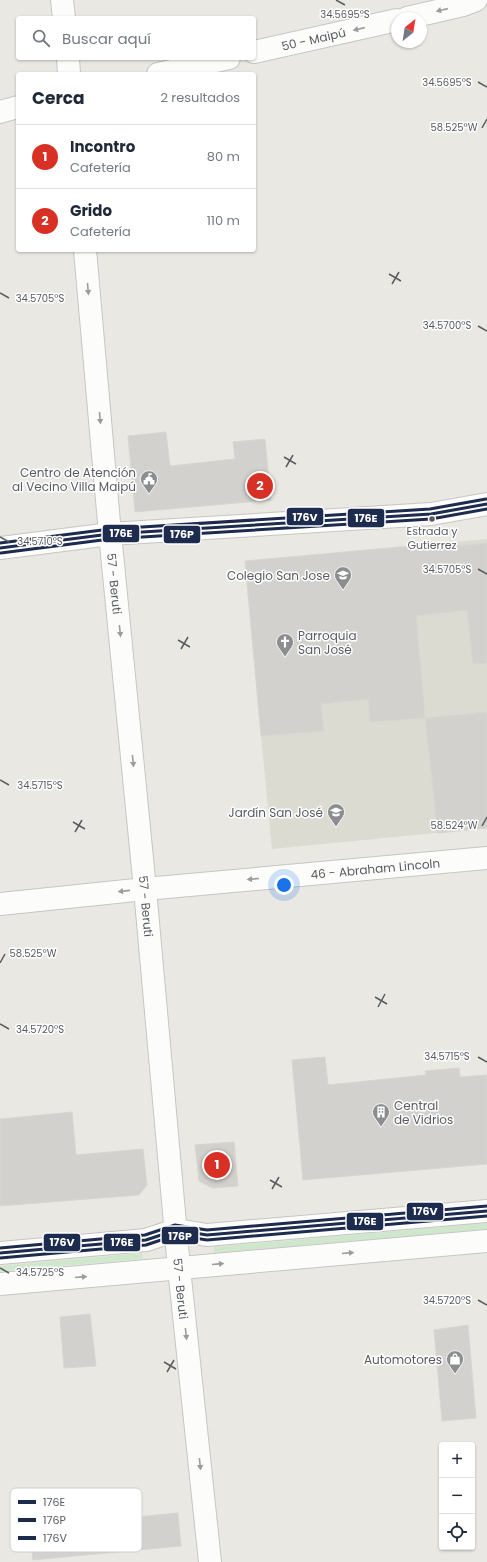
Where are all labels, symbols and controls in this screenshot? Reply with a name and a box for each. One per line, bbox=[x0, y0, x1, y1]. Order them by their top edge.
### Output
text: 34.5695°S bbox=[320, 7, 370, 22]
one-way arrow bbox=[436, 8, 448, 14]
north arrow bbox=[391, 12, 427, 48]
search box bbox=[16, 16, 256, 60]
street label: 50 - Maipú bbox=[280, 23, 347, 54]
one-way arrow bbox=[353, 26, 365, 32]
icon: search bbox=[30, 27, 52, 49]
text: Buscar aquí bbox=[62, 28, 151, 49]
text: 34.5695°S bbox=[422, 75, 472, 90]
text: Cerca bbox=[32, 86, 85, 110]
text: 2 resultados bbox=[160, 88, 240, 107]
text: 58.525°W bbox=[431, 120, 478, 135]
text: Incontro bbox=[70, 136, 135, 157]
text: 1 bbox=[43, 147, 47, 166]
text: 80 m bbox=[207, 147, 240, 166]
text: Cafetería bbox=[70, 158, 131, 177]
text: Grido bbox=[70, 200, 112, 221]
text: 2 bbox=[41, 211, 49, 230]
text: 110 m bbox=[207, 211, 240, 230]
text: Cafetería bbox=[70, 222, 131, 241]
one-way arrow bbox=[85, 283, 92, 295]
text: 34.5705°S bbox=[16, 291, 64, 306]
text: 34.5700°S bbox=[423, 318, 471, 333]
one-way arrow bbox=[96, 412, 103, 424]
place label: Centro de Atención al Vecino Villa Maipú bbox=[12, 464, 136, 495]
public building icon: Centro de Atención al Vecino Villa Maipú bbox=[139, 469, 159, 494]
pin: 2 bbox=[247, 471, 273, 501]
line badge: 176V bbox=[286, 507, 324, 526]
line badge: 176E bbox=[347, 508, 385, 528]
text: 176V bbox=[292, 509, 318, 525]
text: 176E bbox=[355, 510, 378, 526]
marker: Estrada y Gutierrez bbox=[427, 514, 437, 524]
place label: Estrada y Gutierrez bbox=[407, 523, 458, 553]
line badge: 176E bbox=[102, 524, 140, 543]
text: 176E bbox=[110, 525, 133, 541]
line badge: 176P bbox=[163, 525, 201, 544]
text: 176P bbox=[170, 526, 194, 542]
text: 34.5710°S bbox=[17, 534, 63, 549]
street label: 57 - Beruti bbox=[103, 552, 126, 615]
text: 34.5705°S bbox=[423, 562, 471, 577]
school or university icon: Colegio San Jose bbox=[333, 565, 353, 590]
place label: Colegio San Jose bbox=[227, 567, 330, 584]
one-way arrow bbox=[116, 625, 123, 637]
place label: Parroquia San José bbox=[298, 627, 357, 658]
church icon: Parroquia San José bbox=[275, 632, 295, 657]
one-way arrow bbox=[129, 755, 136, 767]
text: 34.5715°S bbox=[17, 778, 63, 793]
school or university icon: Jardín San José bbox=[326, 802, 346, 827]
place label: Jardín San José bbox=[228, 804, 323, 821]
text: 58.524°W bbox=[431, 818, 478, 833]
street label: 46 - Abraham Lincoln bbox=[310, 854, 441, 882]
street label: 57 - Beruti bbox=[135, 875, 158, 938]
your location bbox=[274, 875, 294, 895]
one-way arrow bbox=[247, 876, 259, 882]
one-way arrow bbox=[117, 888, 130, 894]
text: 58.525°W bbox=[10, 946, 57, 961]
text: 34.5720°S bbox=[16, 1022, 64, 1037]
text: 34.5715°S bbox=[424, 1049, 470, 1064]
place label: Central de Vidrios bbox=[394, 1097, 453, 1128]
building icon: Central de Vidrios bbox=[371, 1102, 391, 1127]
pin: 1 bbox=[204, 1150, 230, 1180]
line badge: 176V bbox=[406, 1202, 444, 1221]
text: 176V bbox=[412, 1203, 438, 1219]
line badge: 176E bbox=[346, 1212, 384, 1231]
text: 176E bbox=[354, 1213, 377, 1229]
line badge: 176P bbox=[161, 1226, 199, 1245]
text: 176P bbox=[168, 1228, 192, 1244]
line badge: 176V bbox=[43, 1233, 81, 1252]
line badge: 176E bbox=[103, 1233, 141, 1252]
text: 176V bbox=[49, 1234, 75, 1250]
text: 176E bbox=[111, 1234, 134, 1250]
one-way arrow bbox=[342, 1250, 354, 1256]
street label: 57 - Beruti bbox=[170, 1257, 193, 1320]
one-way arrow bbox=[212, 1261, 224, 1268]
text: 34.5725°S bbox=[16, 1265, 64, 1280]
one-way arrow bbox=[75, 1273, 87, 1280]
text: 34.5720°S bbox=[423, 1293, 471, 1308]
one-way arrow bbox=[183, 1328, 189, 1341]
shop icon: Automotores bbox=[445, 1349, 465, 1374]
place label: Automotores bbox=[364, 1351, 442, 1368]
map controls bbox=[439, 1442, 475, 1550]
button: + bbox=[439, 1442, 475, 1478]
one-way arrow bbox=[196, 1458, 203, 1470]
button: − bbox=[439, 1478, 475, 1514]
legend bbox=[10, 1488, 142, 1552]
text: 176E bbox=[43, 1494, 65, 1510]
text: 176P bbox=[43, 1512, 66, 1528]
button: locate bbox=[439, 1514, 475, 1550]
text: 176V bbox=[43, 1530, 68, 1546]

